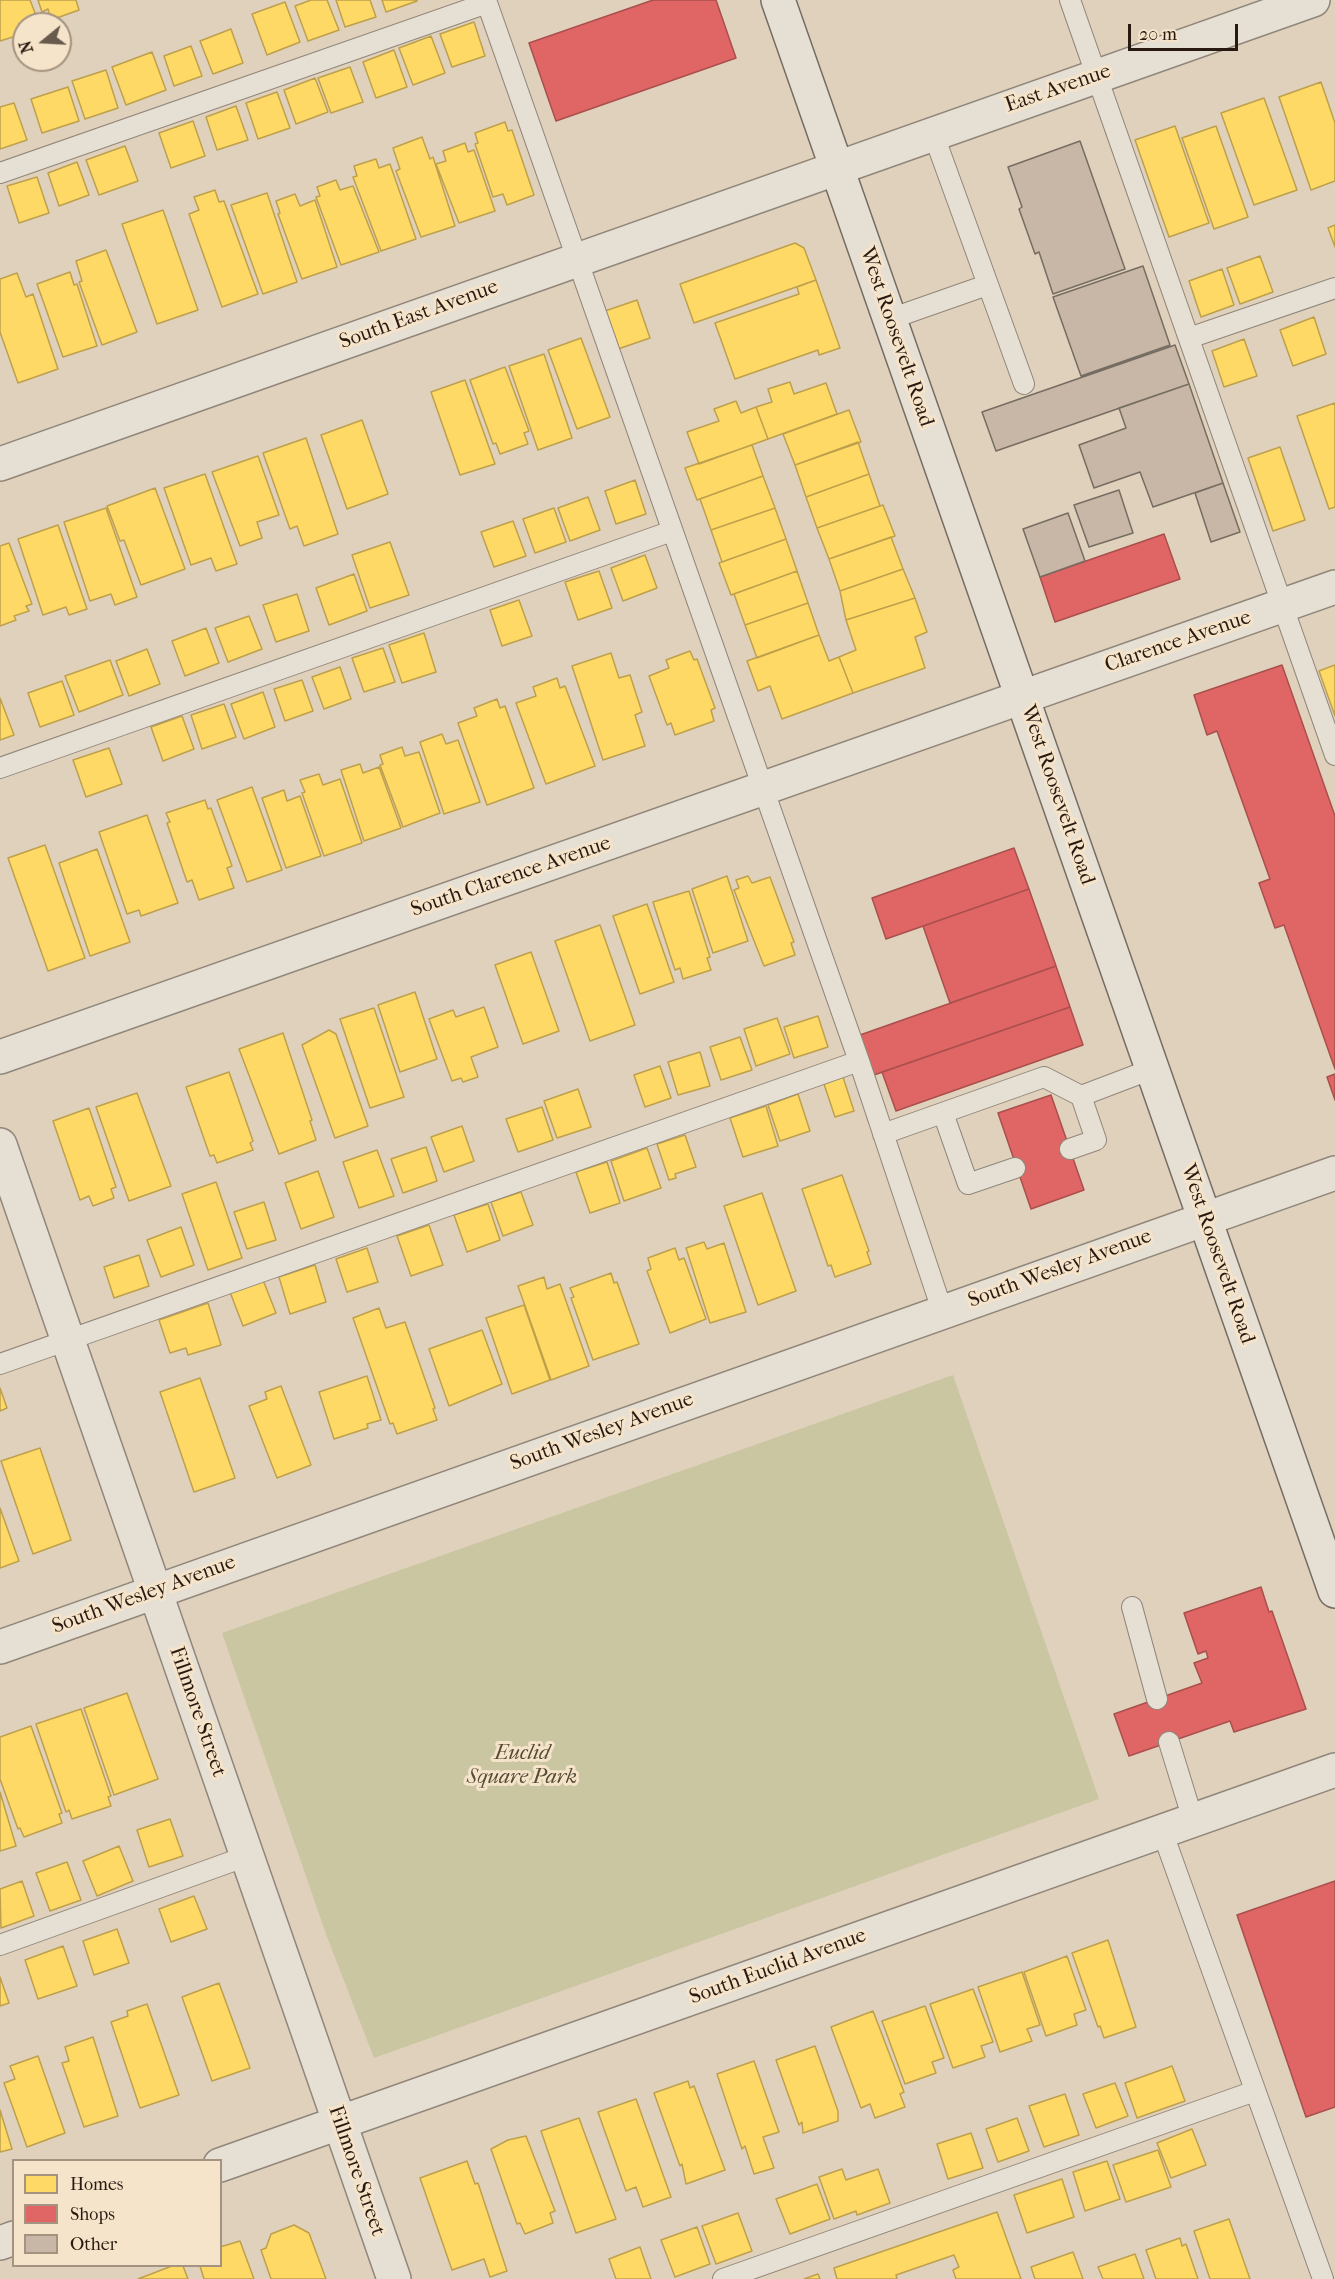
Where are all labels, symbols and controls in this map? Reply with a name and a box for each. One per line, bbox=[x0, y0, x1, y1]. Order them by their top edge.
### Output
north arrow bbox=[12, 12, 72, 72]
scale bar bbox=[1131, 12, 1240, 50]
text: 20 m bbox=[1139, 24, 1177, 45]
text: N bbox=[15, 38, 37, 56]
street label: East Avenue bbox=[1002, 59, 1114, 119]
street label: West Roosevelt Road bbox=[853, 244, 939, 430]
street label: South East Avenue bbox=[336, 275, 502, 355]
street label: Clarence Avenue bbox=[1102, 605, 1254, 679]
street label: West Roosevelt Road bbox=[1014, 702, 1100, 888]
street label: South Clarence Avenue bbox=[408, 831, 614, 923]
street label: West Roosevelt Road bbox=[1174, 1161, 1260, 1347]
street label: South Wesley Avenue bbox=[965, 1224, 1155, 1314]
street label: South Wesley Avenue bbox=[507, 1387, 697, 1477]
street label: South Wesley Avenue bbox=[49, 1550, 239, 1640]
street label: Fillmore Street bbox=[163, 1644, 231, 1780]
park label: Euclid Square Park bbox=[467, 1741, 577, 1791]
street label: South Euclid Avenue bbox=[686, 1923, 870, 2011]
street label: Fillmore Street bbox=[322, 2103, 390, 2239]
legend bbox=[12, 2159, 222, 2267]
text: Homes bbox=[70, 2174, 124, 2195]
text: Shops bbox=[70, 2204, 115, 2225]
text: Other bbox=[70, 2234, 117, 2255]

